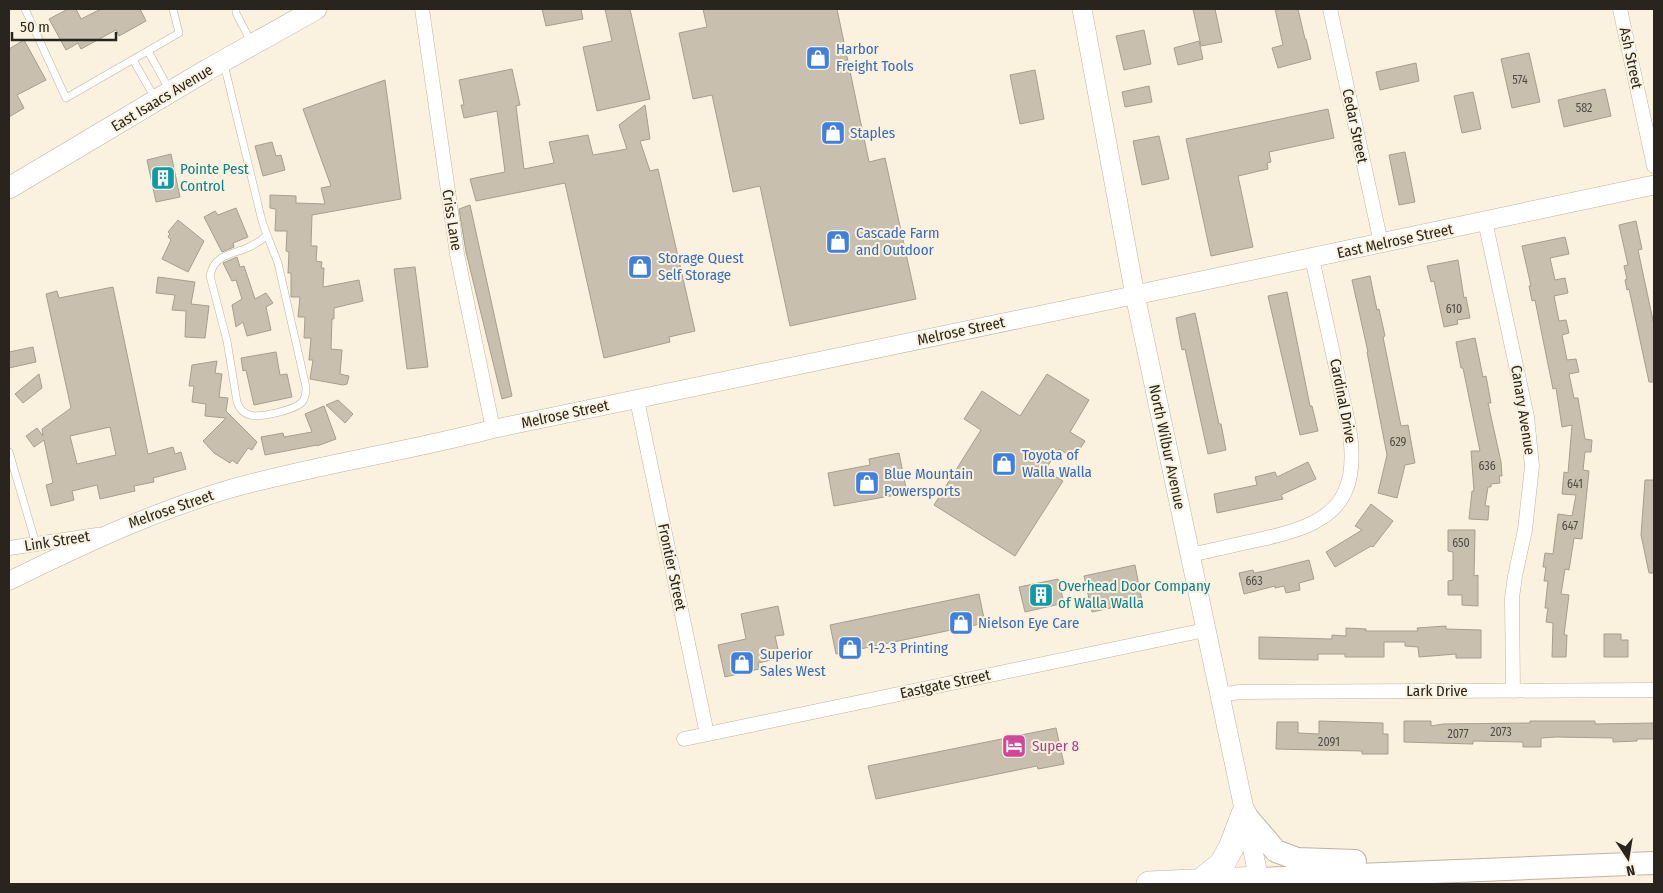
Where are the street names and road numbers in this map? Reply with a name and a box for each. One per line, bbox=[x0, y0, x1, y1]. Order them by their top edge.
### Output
street label: Ash Street bbox=[1616, 26, 1646, 91]
street label: East Isaacs Avenue bbox=[108, 61, 216, 135]
street label: Cedar Street bbox=[1338, 87, 1372, 165]
street label: Criss Lane bbox=[438, 188, 466, 252]
street label: East Melrose Street bbox=[1335, 220, 1455, 262]
street label: Melrose Street bbox=[916, 313, 1006, 349]
street label: Cardinal Drive bbox=[1326, 357, 1360, 445]
street label: Canary Avenue bbox=[1507, 364, 1539, 456]
street label: North Wilbur Avenue bbox=[1145, 383, 1189, 511]
street label: Melrose Street bbox=[520, 396, 610, 432]
street label: Melrose Street bbox=[126, 486, 216, 532]
street label: Frontier Street bbox=[654, 522, 690, 612]
street label: Link Street bbox=[23, 527, 91, 555]
street label: Eastgate Street bbox=[898, 666, 992, 702]
street label: Lark Drive bbox=[1406, 682, 1468, 700]

